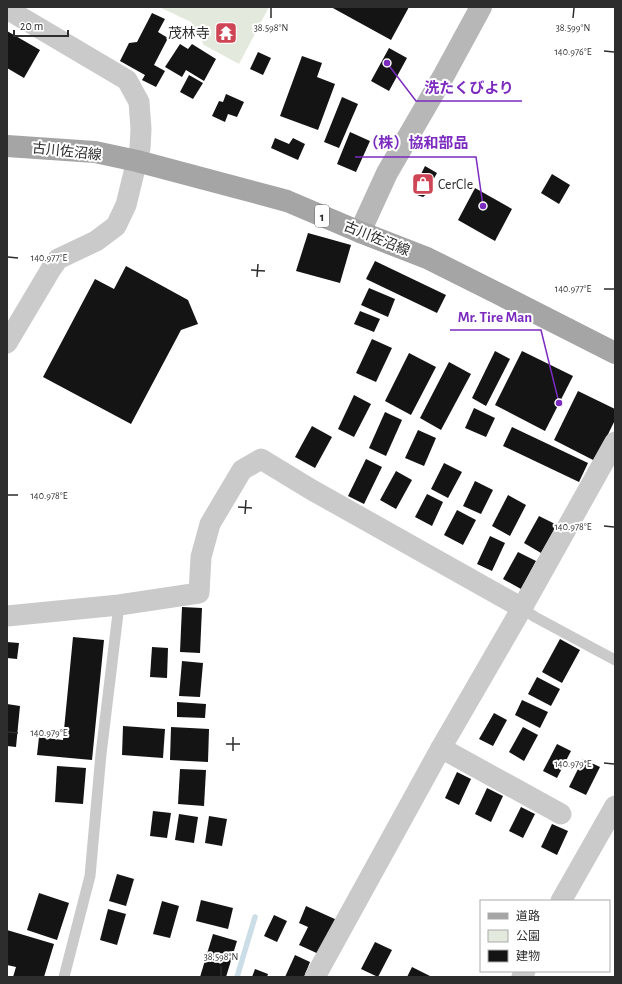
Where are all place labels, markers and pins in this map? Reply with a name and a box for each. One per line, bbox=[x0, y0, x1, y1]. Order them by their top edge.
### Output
temple icon: 茂林寺 bbox=[213, 20, 239, 46]
place label: 茂林寺 bbox=[168, 26, 210, 41]
callout: 洗たくびより bbox=[416, 74, 522, 101]
callout: （株）協和部品 bbox=[355, 130, 476, 157]
shop icon: CerCle bbox=[410, 171, 436, 197]
place label: CerCle bbox=[438, 178, 473, 192]
callout: Mr. Tire Man bbox=[450, 303, 541, 330]

